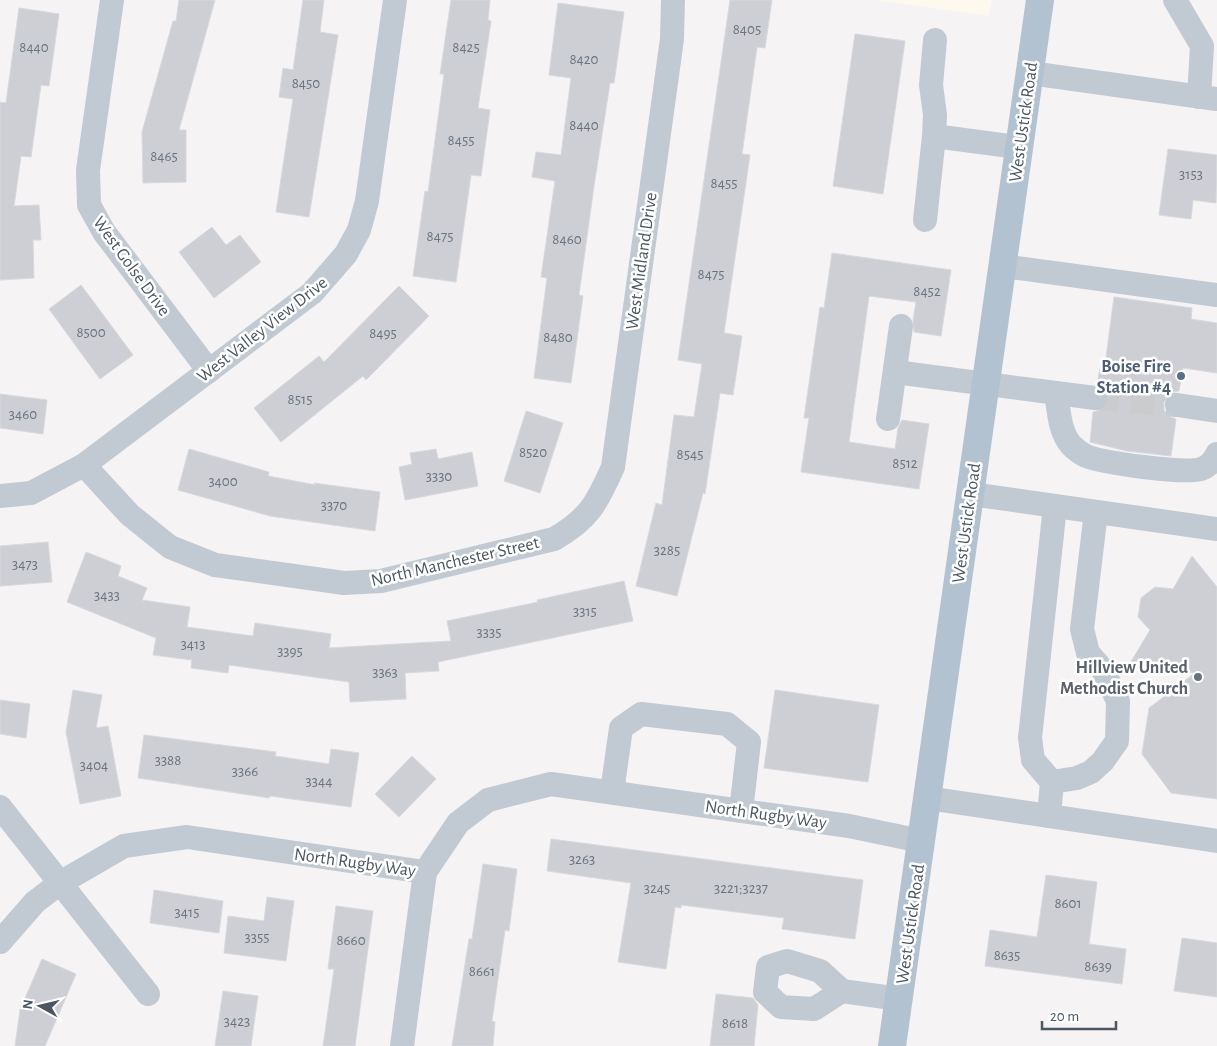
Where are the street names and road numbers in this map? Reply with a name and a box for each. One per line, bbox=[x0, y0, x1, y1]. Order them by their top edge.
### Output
street label: West Ustick Road bbox=[1007, 61, 1041, 183]
street label: West Midland Drive bbox=[623, 191, 661, 331]
street label: West Golse Drive bbox=[89, 214, 173, 320]
street label: West Valley View Drive bbox=[194, 274, 331, 386]
street label: West Ustick Road bbox=[950, 462, 984, 584]
street label: North Manchester Street bbox=[369, 534, 541, 590]
street label: North Rugby Way bbox=[704, 798, 828, 832]
street label: North Rugby Way bbox=[293, 846, 417, 880]
street label: West Ustick Road bbox=[894, 863, 928, 985]

